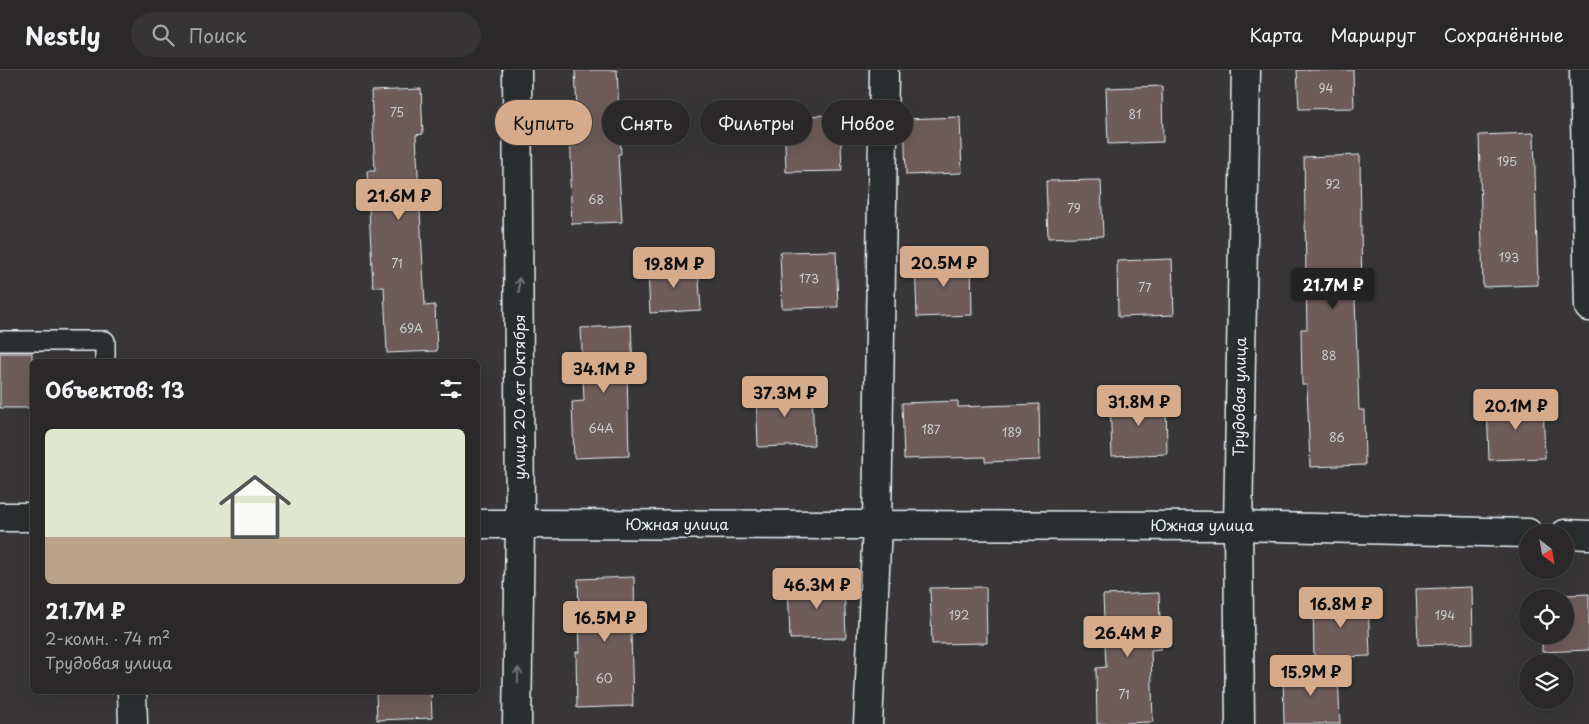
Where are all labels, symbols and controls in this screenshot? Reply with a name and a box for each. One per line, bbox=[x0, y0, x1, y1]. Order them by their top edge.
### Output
search box bbox=[131, 12, 481, 57]
text: Nestly bbox=[25, 17, 101, 53]
icon: search bbox=[149, 21, 177, 49]
text: Поиск bbox=[189, 21, 246, 49]
text: Карта bbox=[1250, 21, 1302, 48]
text: Маршрут bbox=[1330, 21, 1416, 48]
text: Сохранённые bbox=[1444, 21, 1564, 48]
house number: 94 bbox=[1319, 79, 1334, 97]
chip: Купить bbox=[495, 100, 592, 145]
chip: Снять bbox=[602, 100, 690, 145]
chip: Фильтры bbox=[700, 100, 812, 145]
chip: Новое bbox=[822, 100, 913, 145]
house number: 75 bbox=[390, 103, 404, 121]
house number: 81 bbox=[1129, 105, 1141, 123]
house number: 195 bbox=[1497, 152, 1517, 170]
house number: 92 bbox=[1325, 175, 1341, 193]
pin: 21.6M ₽ bbox=[353, 178, 445, 221]
text: 21.6M ₽ bbox=[367, 183, 431, 207]
house number: 68 bbox=[588, 190, 604, 208]
house number: 79 bbox=[1067, 199, 1081, 217]
pin: 19.8M ₽ bbox=[628, 246, 720, 289]
pin: 20.5M ₽ bbox=[898, 246, 990, 288]
house number: 193 bbox=[1499, 248, 1519, 266]
text: 20.5M ₽ bbox=[911, 250, 977, 274]
text: 19.8M ₽ bbox=[644, 251, 704, 275]
house number: 71 bbox=[391, 254, 403, 272]
pin: 21.7M ₽ bbox=[1287, 268, 1379, 310]
house number: 173 bbox=[799, 269, 819, 287]
text: 21.7M ₽ bbox=[1302, 272, 1364, 296]
one-way arrow bbox=[514, 278, 524, 294]
house number: 77 bbox=[1138, 278, 1152, 296]
street label: улица 20 лет Октября bbox=[507, 314, 530, 480]
house number: 69А bbox=[399, 319, 423, 337]
street label: Трудовая улица bbox=[1226, 337, 1251, 457]
house number: 88 bbox=[1322, 346, 1336, 364]
pin: 34.1M ₽ bbox=[558, 352, 650, 394]
text: 34.1M ₽ bbox=[573, 356, 635, 380]
text: Объектов: 13 bbox=[45, 373, 185, 405]
icon: filters bbox=[437, 375, 465, 403]
pin: 37.3M ₽ bbox=[739, 376, 831, 418]
text: 37.3M ₽ bbox=[753, 380, 817, 404]
pin: 31.8M ₽ bbox=[1093, 384, 1185, 427]
pin: 20.1M ₽ bbox=[1470, 388, 1562, 431]
text: 31.8M ₽ bbox=[1108, 389, 1170, 413]
text: 20.1M ₽ bbox=[1484, 393, 1548, 417]
house number: 64А bbox=[588, 419, 614, 437]
house number: 187 bbox=[921, 420, 941, 438]
house number: 189 bbox=[1002, 423, 1022, 441]
house number: 86 bbox=[1329, 428, 1345, 446]
icon: home bbox=[210, 462, 300, 552]
street label: Южная улица bbox=[625, 512, 729, 535]
street label: Южная улица bbox=[1150, 513, 1254, 536]
north arrow bbox=[1519, 524, 1574, 579]
map controls bbox=[1519, 524, 1574, 709]
pin: 46.3M ₽ bbox=[771, 568, 863, 610]
text: 46.3M ₽ bbox=[783, 572, 851, 596]
pin: 16.8M ₽ bbox=[1295, 586, 1387, 629]
button: locate bbox=[1519, 589, 1574, 644]
text: 16.8M ₽ bbox=[1310, 591, 1372, 615]
text: 21.7M ₽ bbox=[45, 594, 125, 626]
pin: 16.5M ₽ bbox=[559, 600, 651, 643]
text: 16.5M ₽ bbox=[574, 605, 636, 629]
house number: 192 bbox=[949, 606, 969, 624]
house number: 194 bbox=[1435, 606, 1455, 624]
pin: 26.4M ₽ bbox=[1082, 616, 1174, 658]
text: 26.4M ₽ bbox=[1094, 620, 1162, 644]
text: 2-комн. · 74 m² bbox=[45, 626, 170, 650]
text: Трудовая улица bbox=[45, 650, 172, 674]
pin: 15.9M ₽ bbox=[1265, 654, 1357, 697]
button: layers bbox=[1519, 654, 1574, 709]
text: 15.9M ₽ bbox=[1281, 659, 1341, 683]
one-way arrow bbox=[513, 668, 523, 684]
house number: 60 bbox=[595, 669, 613, 687]
house number: 71 bbox=[1118, 685, 1130, 703]

